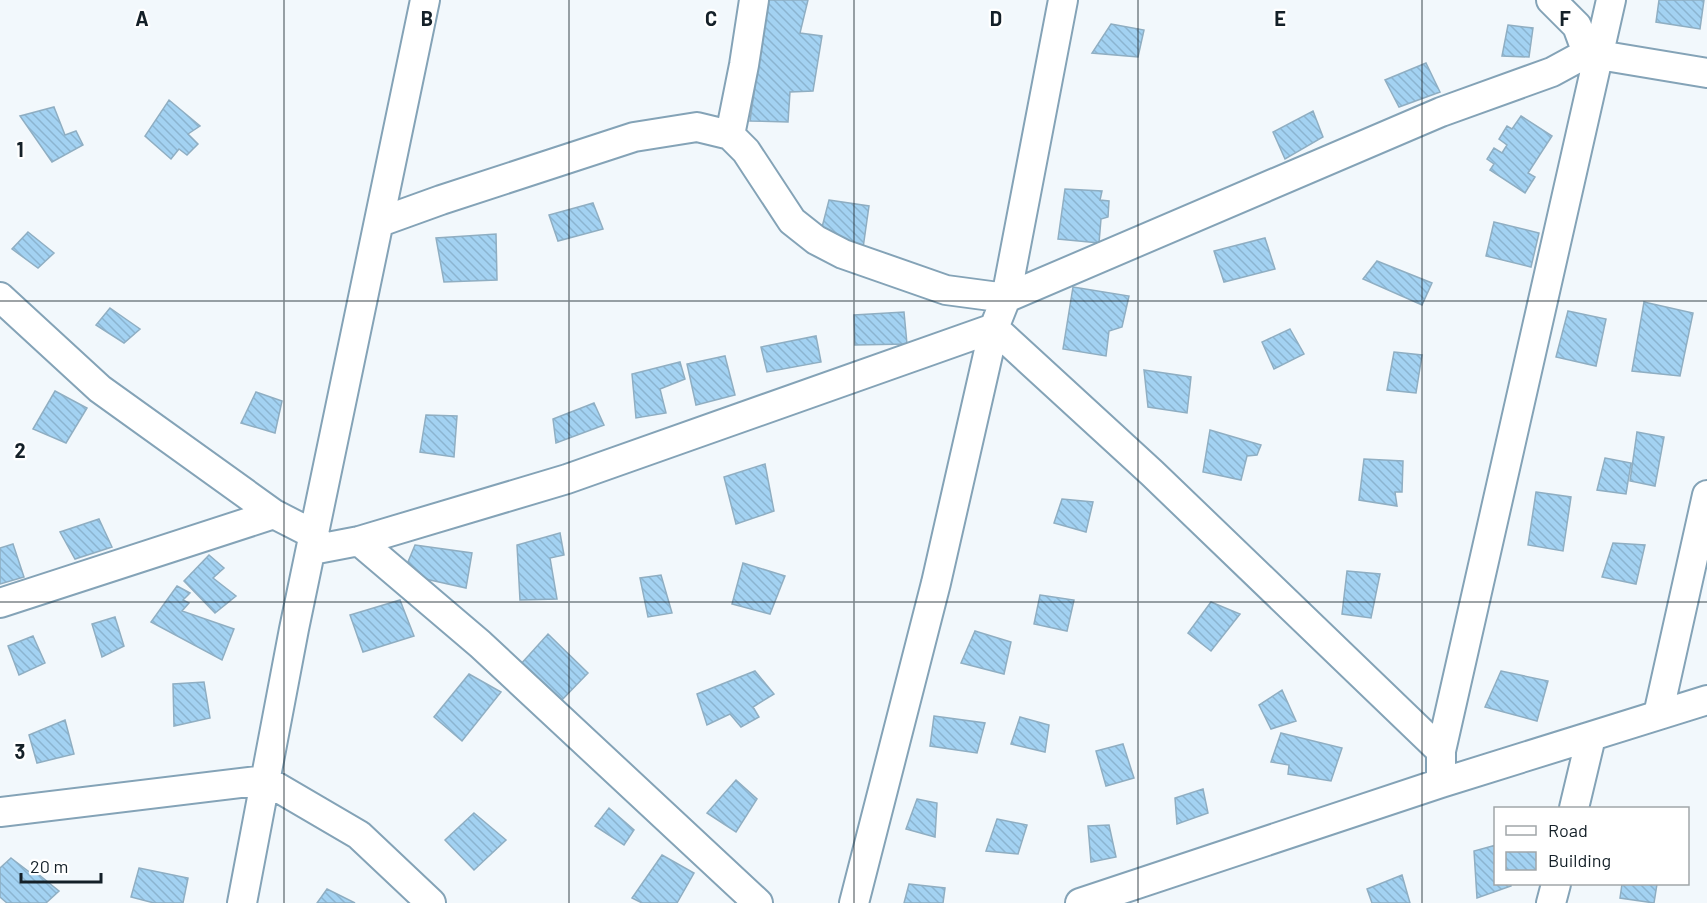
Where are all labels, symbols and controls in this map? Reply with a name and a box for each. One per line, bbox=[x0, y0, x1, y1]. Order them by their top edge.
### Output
text: A bbox=[135, 6, 149, 30]
text: B bbox=[421, 6, 433, 30]
text: C bbox=[705, 6, 717, 30]
text: D bbox=[990, 6, 1002, 30]
text: E bbox=[1274, 6, 1286, 30]
text: F bbox=[1559, 6, 1571, 30]
text: 1 bbox=[16, 137, 24, 161]
text: 2 bbox=[14, 438, 26, 462]
text: 3 bbox=[15, 739, 25, 763]
legend bbox=[1494, 807, 1689, 885]
text: Road bbox=[1548, 819, 1588, 841]
scale bar bbox=[21, 846, 100, 884]
text: Building bbox=[1548, 849, 1611, 871]
text: 20 m bbox=[30, 855, 68, 877]

